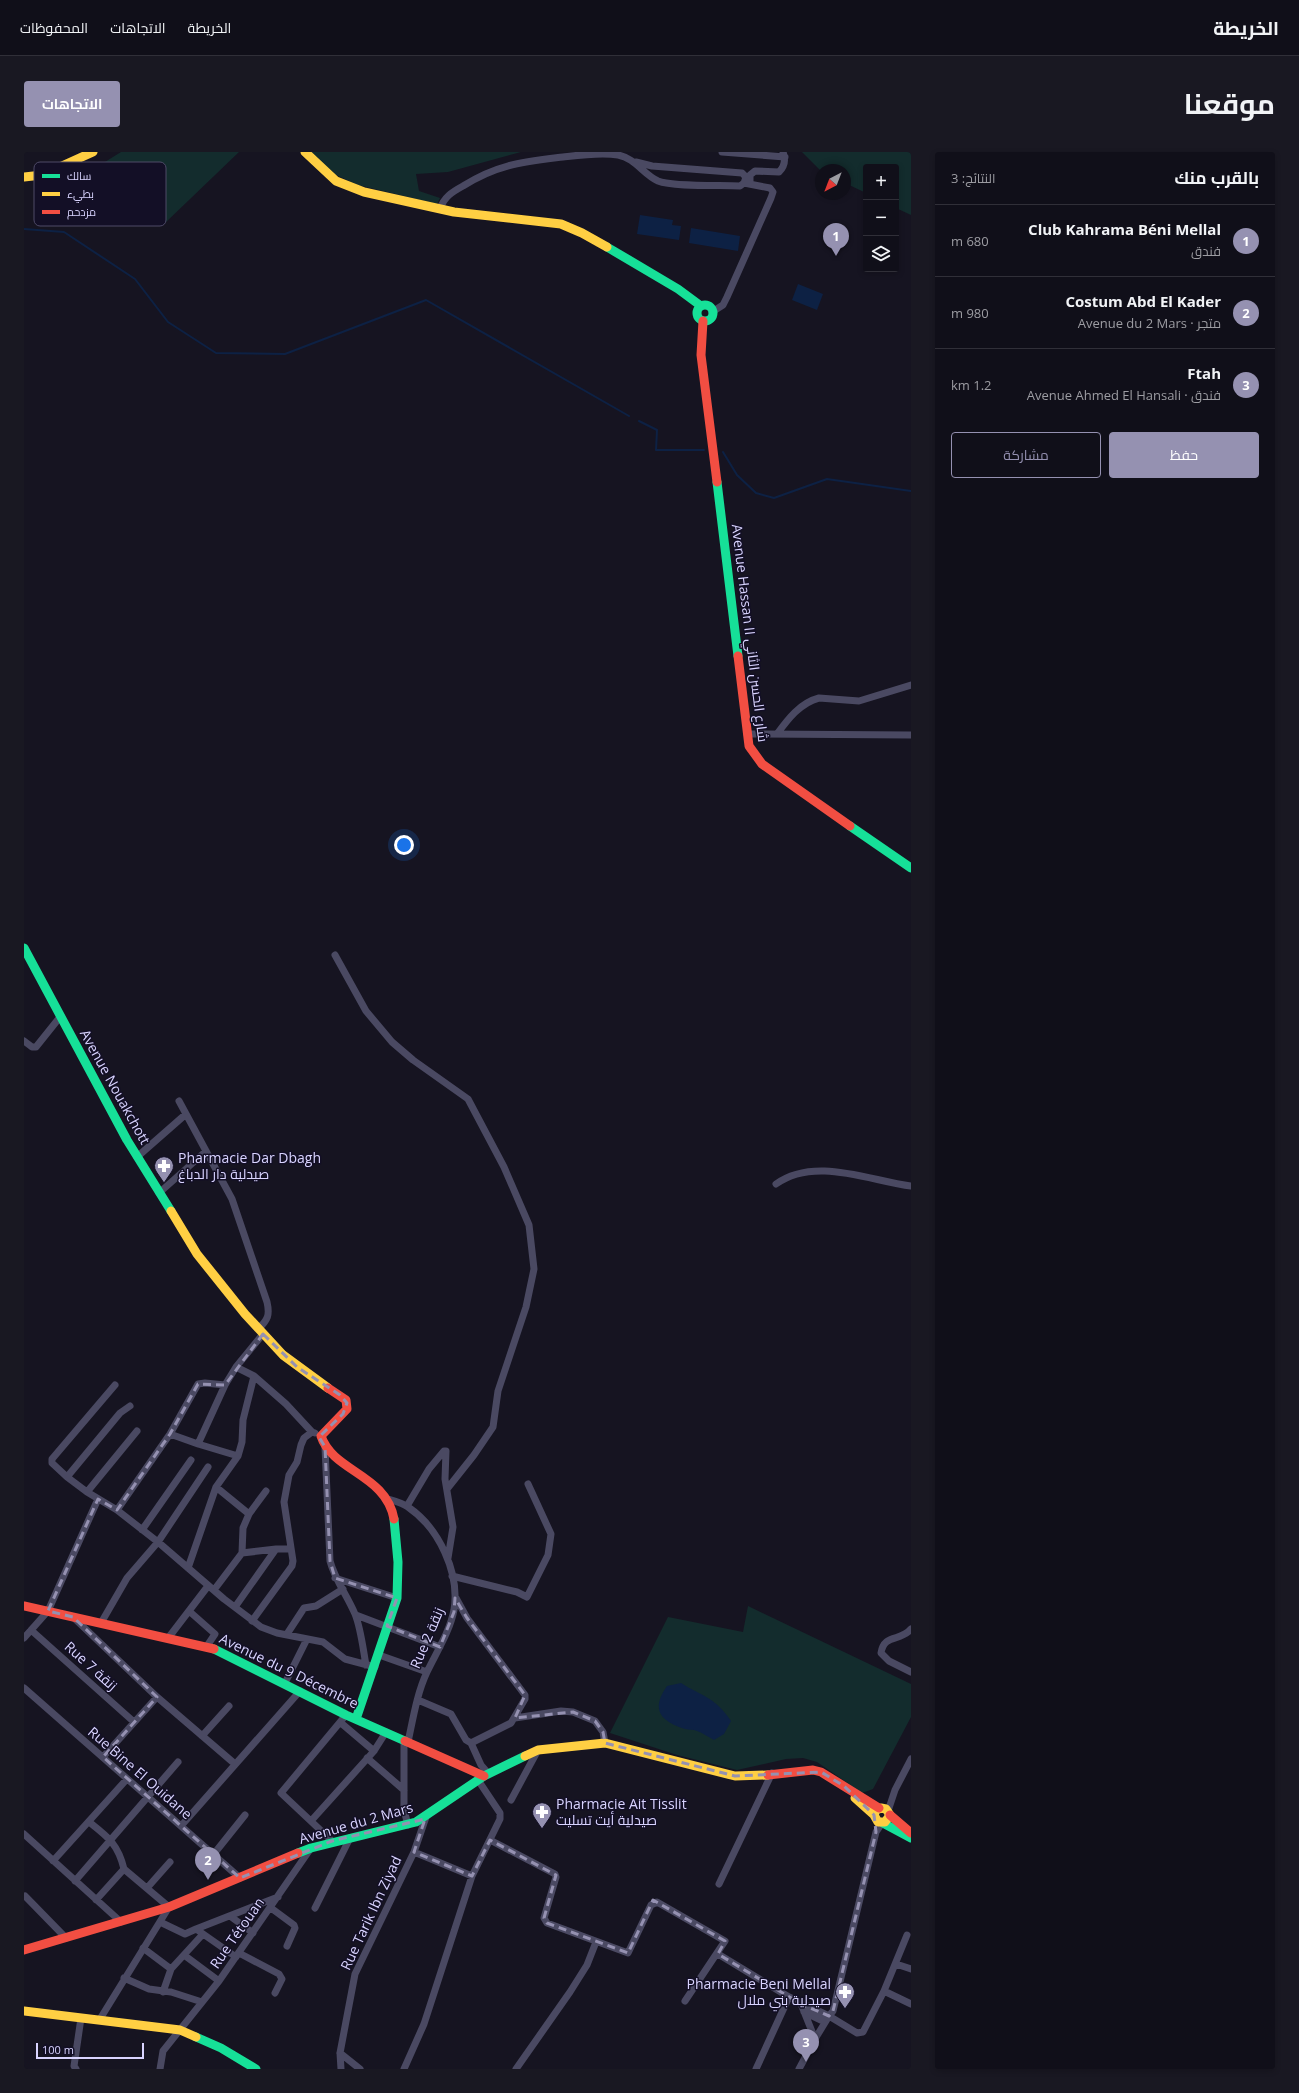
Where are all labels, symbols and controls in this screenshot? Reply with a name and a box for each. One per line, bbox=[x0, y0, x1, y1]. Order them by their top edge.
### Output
text: الخريطة bbox=[1213, 15, 1279, 41]
text: المحفوظات bbox=[20, 18, 88, 37]
text: الاتجاهات bbox=[110, 18, 166, 37]
text: الخريطة bbox=[188, 18, 231, 37]
button: الاتجاهات bbox=[24, 81, 120, 127]
text: موقعنا bbox=[1184, 84, 1275, 122]
legend bbox=[34, 162, 166, 226]
north arrow bbox=[815, 164, 851, 200]
map controls bbox=[863, 164, 899, 272]
button: + bbox=[863, 164, 899, 200]
text: بالقرب منك bbox=[1174, 166, 1259, 189]
text: سالك bbox=[67, 168, 91, 183]
text: النتائج: 3 bbox=[951, 169, 995, 187]
text: بطيء bbox=[67, 186, 94, 203]
button: − bbox=[863, 200, 899, 236]
text: مزدحم bbox=[67, 204, 96, 220]
text: Club Kahrama Béni Mellal bbox=[1028, 219, 1221, 239]
pin: 1 bbox=[823, 223, 849, 256]
text: 680 m bbox=[951, 232, 989, 250]
text: 1 bbox=[1242, 232, 1250, 250]
button: layers bbox=[863, 236, 899, 272]
text: فندق bbox=[1191, 242, 1221, 260]
text: Costum Abd El Kader bbox=[1065, 291, 1221, 311]
text: 980 m bbox=[951, 304, 989, 322]
text: 2 bbox=[1242, 304, 1250, 322]
text: متجر · Avenue du 2 Mars bbox=[1078, 314, 1221, 332]
text: Ftah bbox=[1187, 363, 1221, 383]
text: 1.2 km bbox=[951, 376, 992, 394]
text: 3 bbox=[1242, 376, 1250, 394]
text: فندق · Avenue Ahmed El Hansali bbox=[1027, 386, 1221, 404]
button: مشاركة bbox=[951, 432, 1101, 478]
button: حفظ bbox=[1109, 432, 1259, 478]
street label: Avenue Hassan II شارع الحسن الثاني bbox=[725, 523, 773, 743]
your location bbox=[394, 835, 414, 855]
street label: Avenue Nouakchott bbox=[76, 1026, 155, 1148]
place label: Pharmacie Dar Dbagh صيدلية دار الدباغ bbox=[178, 1148, 321, 1183]
pharmacy icon: Pharmacie Dar Dbagh صيدلية دار الدباغ bbox=[153, 1155, 175, 1183]
street label: Rue 2 زنقة bbox=[405, 1604, 448, 1671]
street label: Avenue du 9 Décembre bbox=[217, 1629, 362, 1713]
street label: Rue 7 زنقة bbox=[61, 1637, 122, 1694]
street label: Rue Bine El Ouidane bbox=[84, 1722, 197, 1823]
place label: Pharmacie Ait Tisslit صيدلية أيت تسليت bbox=[556, 1794, 687, 1829]
street label: Avenue du 2 Mars bbox=[297, 1797, 415, 1848]
pharmacy icon: Pharmacie Ait Tisslit صيدلية أيت تسليت bbox=[531, 1801, 553, 1829]
pin: 2 bbox=[195, 1847, 221, 1880]
street label: Rue Tarik Ibn Ziyad bbox=[336, 1853, 405, 1973]
street label: Rue Tétouan bbox=[205, 1893, 268, 1972]
place label: Pharmacie Beni Mellal صيدلية بني ملال bbox=[687, 1974, 831, 2012]
pharmacy icon: Pharmacie Beni Mellal صيدلية بني ملال bbox=[834, 1981, 856, 2009]
pin: 3 bbox=[793, 2029, 819, 2062]
scale bar bbox=[36, 2041, 144, 2060]
text: 100 m bbox=[42, 2042, 74, 2057]

